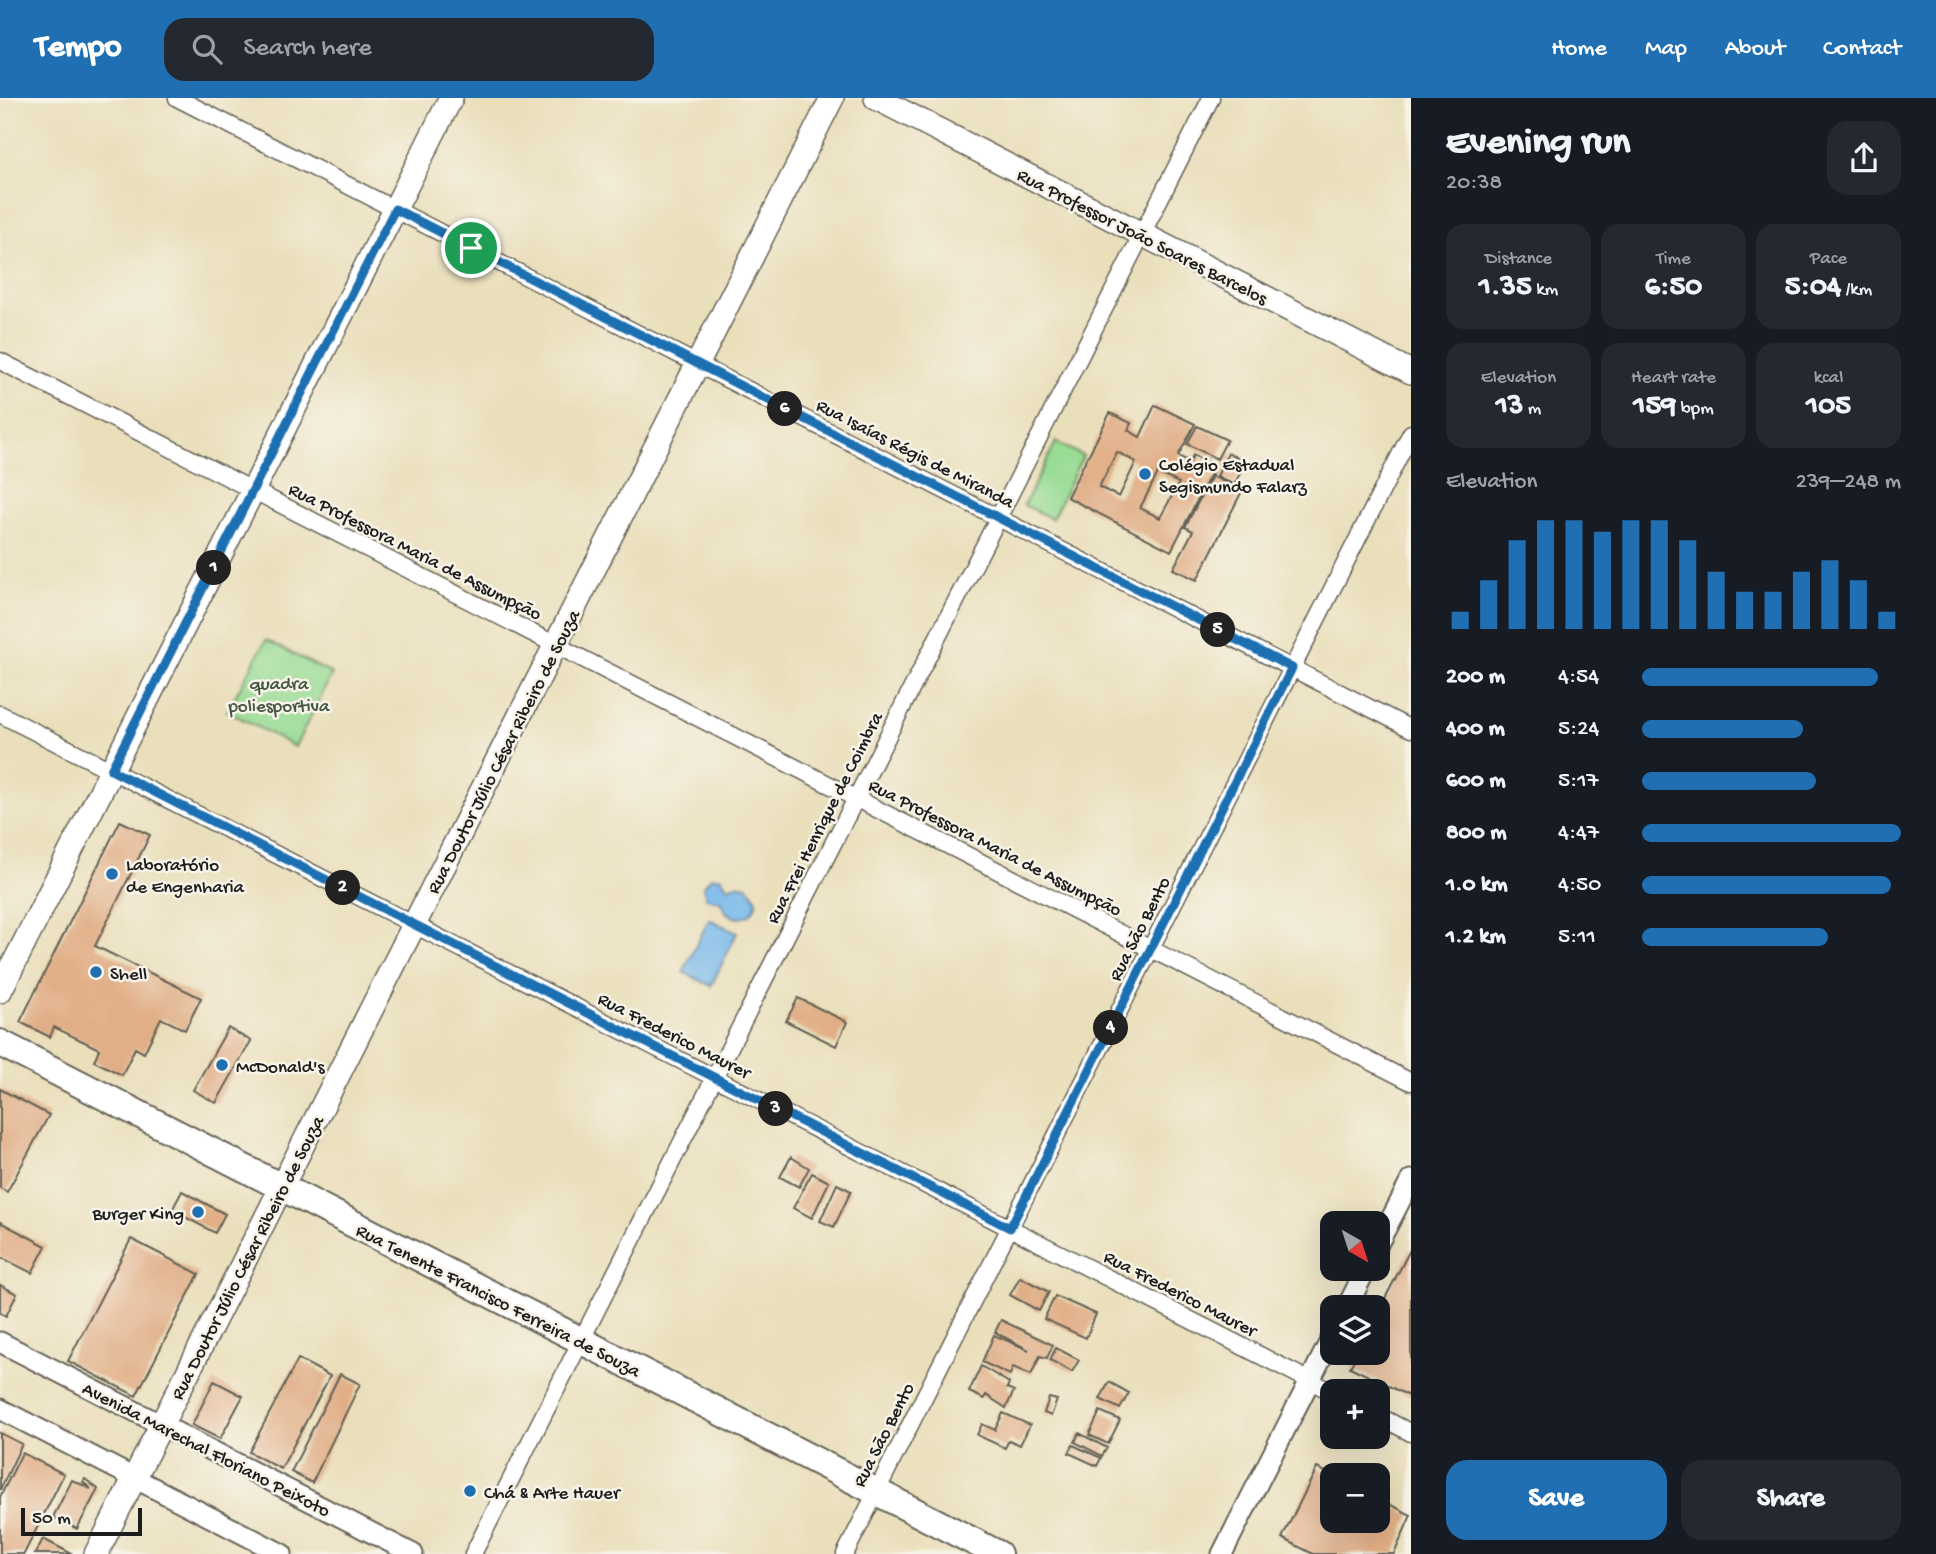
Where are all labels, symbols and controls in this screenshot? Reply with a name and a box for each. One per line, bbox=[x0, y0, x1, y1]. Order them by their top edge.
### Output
search box bbox=[164, 18, 654, 81]
text: Tempo bbox=[35, 30, 122, 68]
icon: search bbox=[188, 30, 226, 68]
text: Search here bbox=[244, 34, 372, 65]
text: Home bbox=[1551, 35, 1607, 64]
text: Map bbox=[1645, 35, 1687, 64]
text: About bbox=[1725, 35, 1785, 64]
text: Contact bbox=[1823, 35, 1901, 64]
button: share bbox=[1827, 121, 1901, 195]
text: Evening run bbox=[1446, 122, 1630, 166]
street label: Rua Professor João Soares Barcelos bbox=[1012, 165, 1271, 312]
text: 20:38 bbox=[1446, 170, 1502, 197]
pin bbox=[441, 218, 501, 278]
icon: arrive bbox=[452, 229, 490, 267]
text: Distance bbox=[1485, 248, 1552, 271]
text: Time bbox=[1656, 248, 1691, 271]
text: Pace bbox=[1810, 248, 1847, 271]
text: 1.35 bbox=[1479, 271, 1532, 306]
text: 6:50 bbox=[1645, 271, 1702, 306]
text: 5:04 bbox=[1785, 271, 1841, 306]
text: km bbox=[1532, 279, 1558, 302]
text: /km bbox=[1841, 279, 1872, 302]
text: Elevation bbox=[1481, 367, 1556, 390]
text: Heart rate bbox=[1631, 367, 1716, 390]
text: kcal bbox=[1814, 367, 1843, 390]
text: 13 bbox=[1496, 390, 1523, 425]
text: 159 bbox=[1633, 390, 1676, 425]
text: 105 bbox=[1806, 390, 1851, 425]
pin: 6 bbox=[768, 392, 802, 426]
street label: Rua Isaías Régis de Miranda bbox=[812, 395, 1019, 516]
text: 6 bbox=[780, 397, 789, 420]
text: m bbox=[1523, 398, 1541, 421]
text: bpm bbox=[1676, 398, 1714, 421]
place label: Colégio Estadual Segismundo Falarz bbox=[1159, 455, 1307, 500]
marker: Colégio Estadual Segismundo Falarz bbox=[1137, 466, 1153, 482]
text: Elevation bbox=[1446, 469, 1537, 496]
text: 239–248 m bbox=[1796, 469, 1901, 496]
street label: Rua Professora Maria de Assumpção bbox=[284, 479, 545, 627]
pin: 1 bbox=[196, 550, 232, 586]
text: 1 bbox=[210, 556, 217, 579]
street label: Rua Doutor Júlio César Ribeiro de Souza bbox=[423, 606, 588, 898]
pin: 5 bbox=[1200, 612, 1236, 648]
text: 5 bbox=[1213, 618, 1223, 641]
text: 200 m bbox=[1446, 664, 1505, 691]
text: 4:54 bbox=[1558, 664, 1599, 691]
park label: quadra poliesportiva bbox=[227, 674, 331, 719]
street label: Rua Frei Henrique de Coimbra bbox=[763, 708, 890, 928]
text: 400 m bbox=[1446, 716, 1505, 743]
text: 5:24 bbox=[1558, 716, 1599, 743]
text: 600 m bbox=[1446, 768, 1506, 795]
text: 5:17 bbox=[1558, 768, 1599, 795]
street label: Rua Professora Maria de Assumpção bbox=[864, 775, 1125, 923]
text: 800 m bbox=[1446, 820, 1507, 847]
text: 4:47 bbox=[1558, 820, 1599, 847]
place label: Laboratório de Engenharia bbox=[126, 855, 246, 900]
marker: Laboratório de Engenharia bbox=[104, 866, 120, 882]
pin: 2 bbox=[326, 870, 360, 906]
text: 1.0 km bbox=[1446, 872, 1508, 899]
text: 4:50 bbox=[1558, 872, 1601, 899]
street label: Rua São Bento bbox=[1105, 874, 1177, 986]
text: 2 bbox=[338, 876, 347, 899]
text: 1.2 km bbox=[1446, 924, 1506, 951]
text: 5:11 bbox=[1558, 924, 1596, 951]
marker: Shell bbox=[88, 964, 104, 980]
place label: Shell bbox=[110, 964, 147, 987]
street label: Rua Frederico Maurer bbox=[593, 989, 756, 1087]
pin: 4 bbox=[1094, 1010, 1128, 1046]
text: 4 bbox=[1106, 1016, 1115, 1039]
marker: McDonald's bbox=[214, 1057, 230, 1073]
place label: McDonald's bbox=[236, 1057, 326, 1080]
pin: 3 bbox=[758, 1091, 794, 1126]
text: 3 bbox=[771, 1097, 780, 1120]
street label: Rua Doutor Júlio César Ribeiro de Souza bbox=[167, 1112, 332, 1404]
place label: Burger King bbox=[91, 1204, 184, 1227]
marker: Burger King bbox=[190, 1204, 206, 1220]
north arrow bbox=[1320, 1211, 1390, 1281]
map controls bbox=[1320, 1211, 1390, 1533]
street label: Rua Tenente Francisco Ferreira de Souza bbox=[351, 1220, 645, 1385]
street label: Rua Frederico Maurer bbox=[1099, 1247, 1262, 1345]
button: layers bbox=[1320, 1295, 1390, 1365]
street label: Avenida Marechal Floriano Peixoto bbox=[78, 1378, 333, 1524]
button: + bbox=[1320, 1379, 1390, 1449]
street label: Rua São Bento bbox=[849, 1380, 921, 1492]
button: Save bbox=[1446, 1460, 1667, 1540]
button: Share bbox=[1681, 1460, 1901, 1540]
button: − bbox=[1320, 1463, 1390, 1533]
marker: Chá & Arte Hauer bbox=[462, 1483, 478, 1499]
place label: Chá & Arte Hauer bbox=[484, 1483, 622, 1506]
scale bar bbox=[21, 1505, 142, 1537]
text: 50 m bbox=[32, 1508, 71, 1531]

